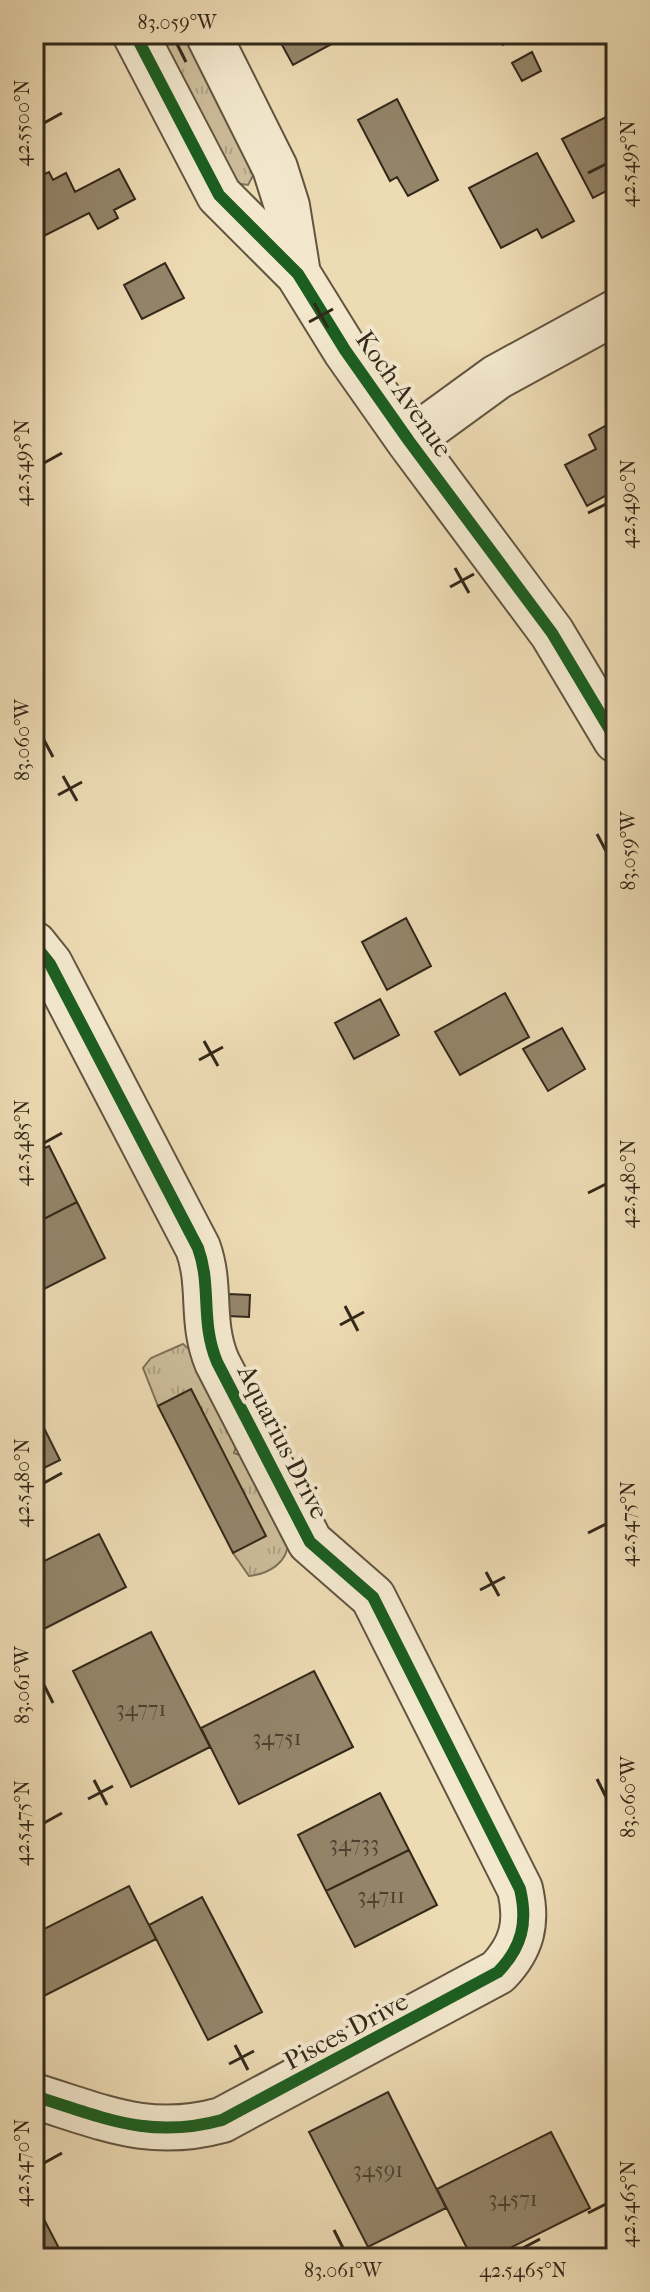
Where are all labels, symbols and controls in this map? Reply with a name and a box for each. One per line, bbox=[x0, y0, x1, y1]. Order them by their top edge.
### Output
text: 83.059°W bbox=[137, 11, 218, 34]
text: 42.5500°N bbox=[11, 80, 34, 166]
text: 42.5495°N bbox=[617, 120, 640, 208]
street label: Koch Avenue bbox=[349, 325, 459, 463]
text: 42.5495°N bbox=[11, 419, 34, 507]
text: 42.5490°N bbox=[617, 459, 640, 549]
text: 83.060°W bbox=[11, 698, 34, 781]
text: 83.059°W bbox=[617, 810, 640, 891]
text: 42.5485°N bbox=[11, 1100, 34, 1186]
text: 42.5480°N bbox=[617, 1139, 640, 1229]
street label: Aquarius Drive bbox=[230, 1359, 335, 1524]
text: 42.5480°N bbox=[11, 1438, 34, 1528]
text: 42.5475°N bbox=[617, 1481, 640, 1567]
text: 83.061°W bbox=[11, 1645, 34, 1724]
house number: 34771 bbox=[116, 1696, 166, 1722]
house number: 34751 bbox=[252, 1725, 302, 1751]
text: 83.060°W bbox=[617, 1755, 640, 1838]
text: 42.5475°N bbox=[11, 1780, 34, 1866]
house number: 34733 bbox=[329, 1831, 379, 1857]
house number: 34711 bbox=[357, 1883, 405, 1909]
street label: Pisces Drive bbox=[279, 1985, 413, 2077]
text: 42.5470°N bbox=[11, 2119, 34, 2207]
house number: 34591 bbox=[353, 2157, 403, 2183]
text: 42.5465°N bbox=[617, 2160, 640, 2248]
house number: 34571 bbox=[488, 2186, 538, 2212]
text: 83.061°W bbox=[304, 2259, 383, 2282]
text: 42.5465°N bbox=[479, 2259, 567, 2282]

